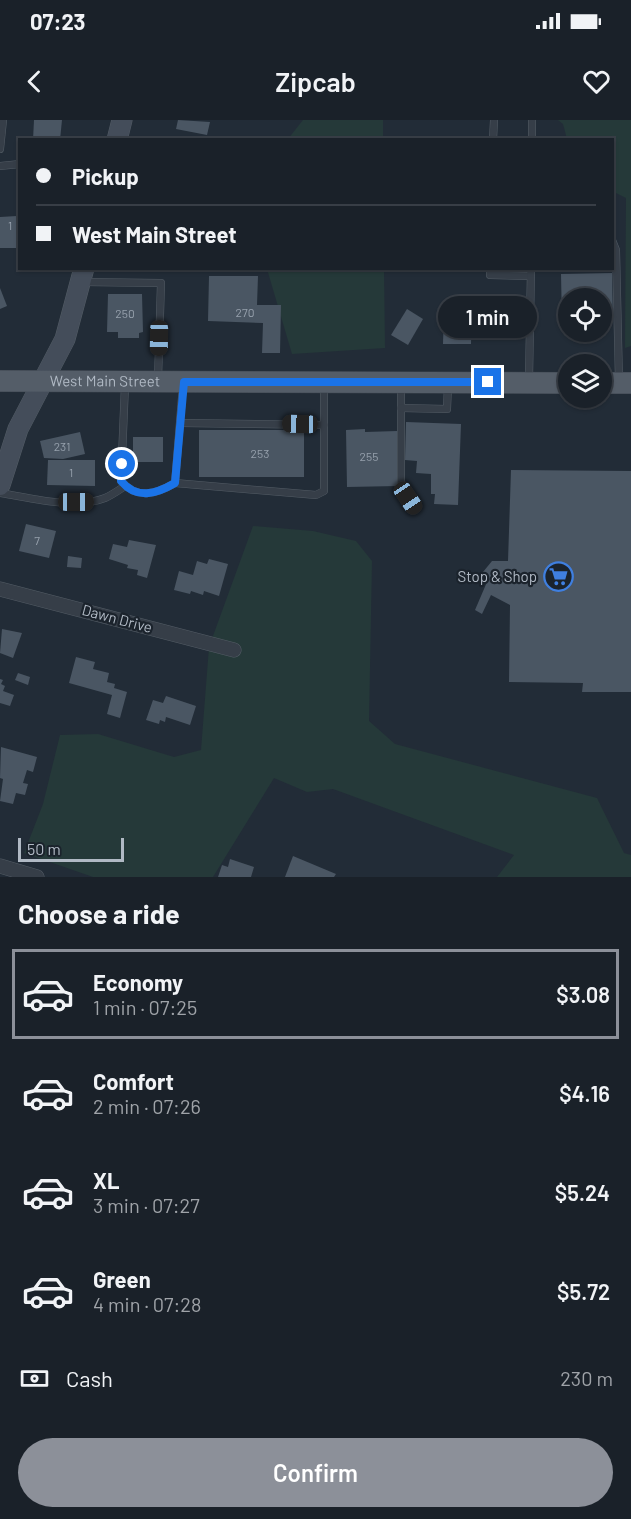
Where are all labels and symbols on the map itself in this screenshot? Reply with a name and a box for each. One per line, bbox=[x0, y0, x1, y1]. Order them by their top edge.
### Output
house number: 1 bbox=[8, 218, 12, 232]
callout: 1 min bbox=[438, 295, 538, 337]
house number: 270 bbox=[236, 305, 254, 319]
house number: 250 bbox=[115, 306, 135, 320]
car bbox=[150, 320, 168, 356]
route end bbox=[474, 368, 501, 395]
street label: West Main Street bbox=[50, 371, 160, 390]
car bbox=[282, 415, 318, 433]
house number: 231 bbox=[54, 439, 70, 453]
house number: 253 bbox=[251, 446, 269, 460]
house number: 255 bbox=[360, 449, 378, 463]
route start bbox=[108, 450, 135, 477]
house number: 1 bbox=[69, 465, 73, 479]
car bbox=[390, 478, 426, 518]
car bbox=[58, 493, 94, 511]
house number: 7 bbox=[34, 533, 40, 547]
supermarket icon: Stop & Shop bbox=[542, 561, 574, 593]
place label: Stop & Shop bbox=[457, 567, 537, 585]
street label: Dawn Drive bbox=[80, 600, 154, 636]
scale bar bbox=[18, 835, 124, 862]

